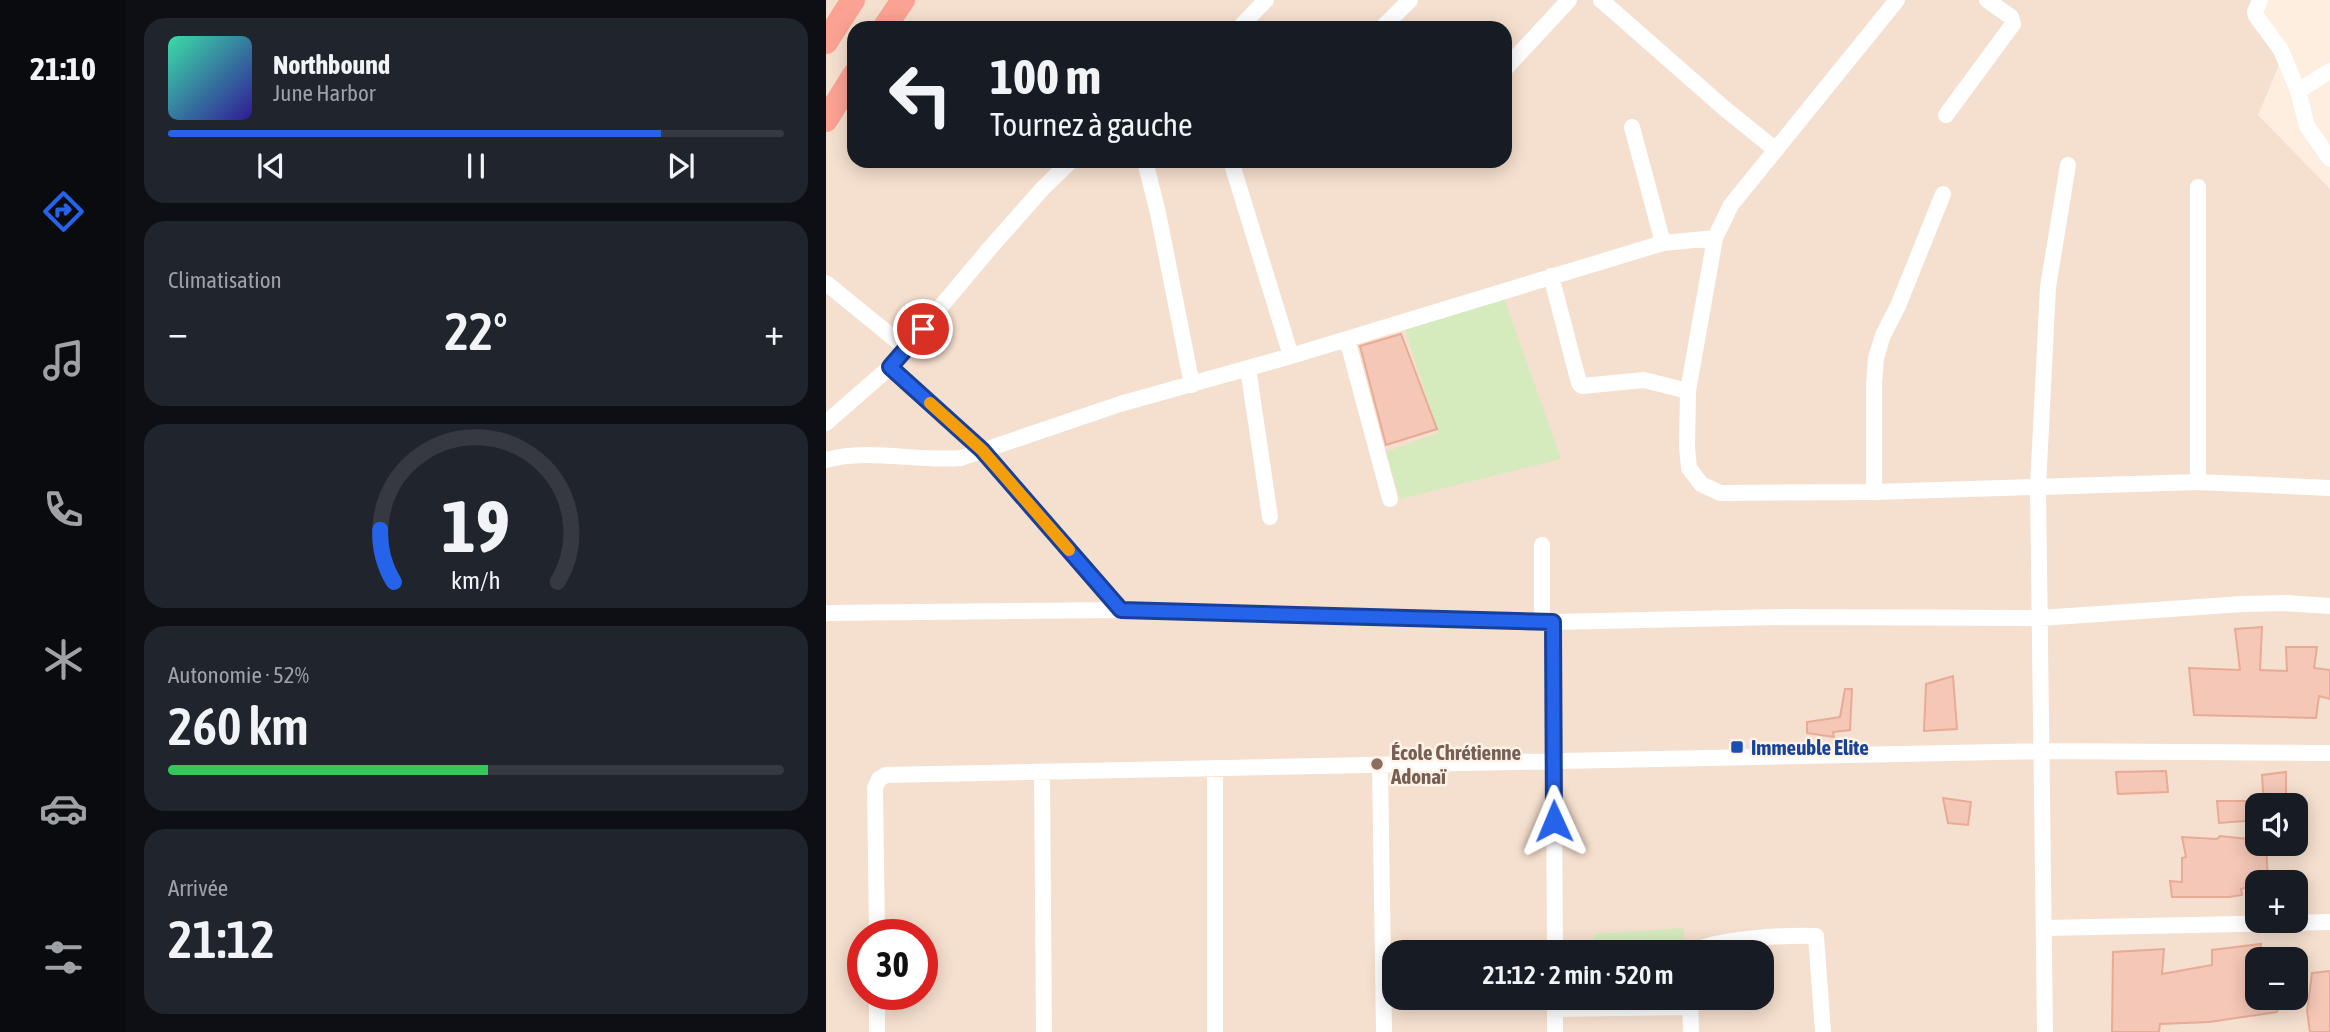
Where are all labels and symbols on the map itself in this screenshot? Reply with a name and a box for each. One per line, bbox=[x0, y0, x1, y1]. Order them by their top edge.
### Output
pin bbox=[893, 299, 953, 359]
place label: Immeuble Elite bbox=[1751, 735, 1869, 759]
marker: Immeuble Elite bbox=[1729, 739, 1745, 755]
place label: École Chrétienne Adonaï bbox=[1390, 740, 1521, 788]
marker: École Chrétienne Adonaï bbox=[1369, 756, 1385, 772]
position arrow bbox=[1517, 784, 1591, 858]
speed limit sign: 30 bbox=[847, 919, 938, 1010]

